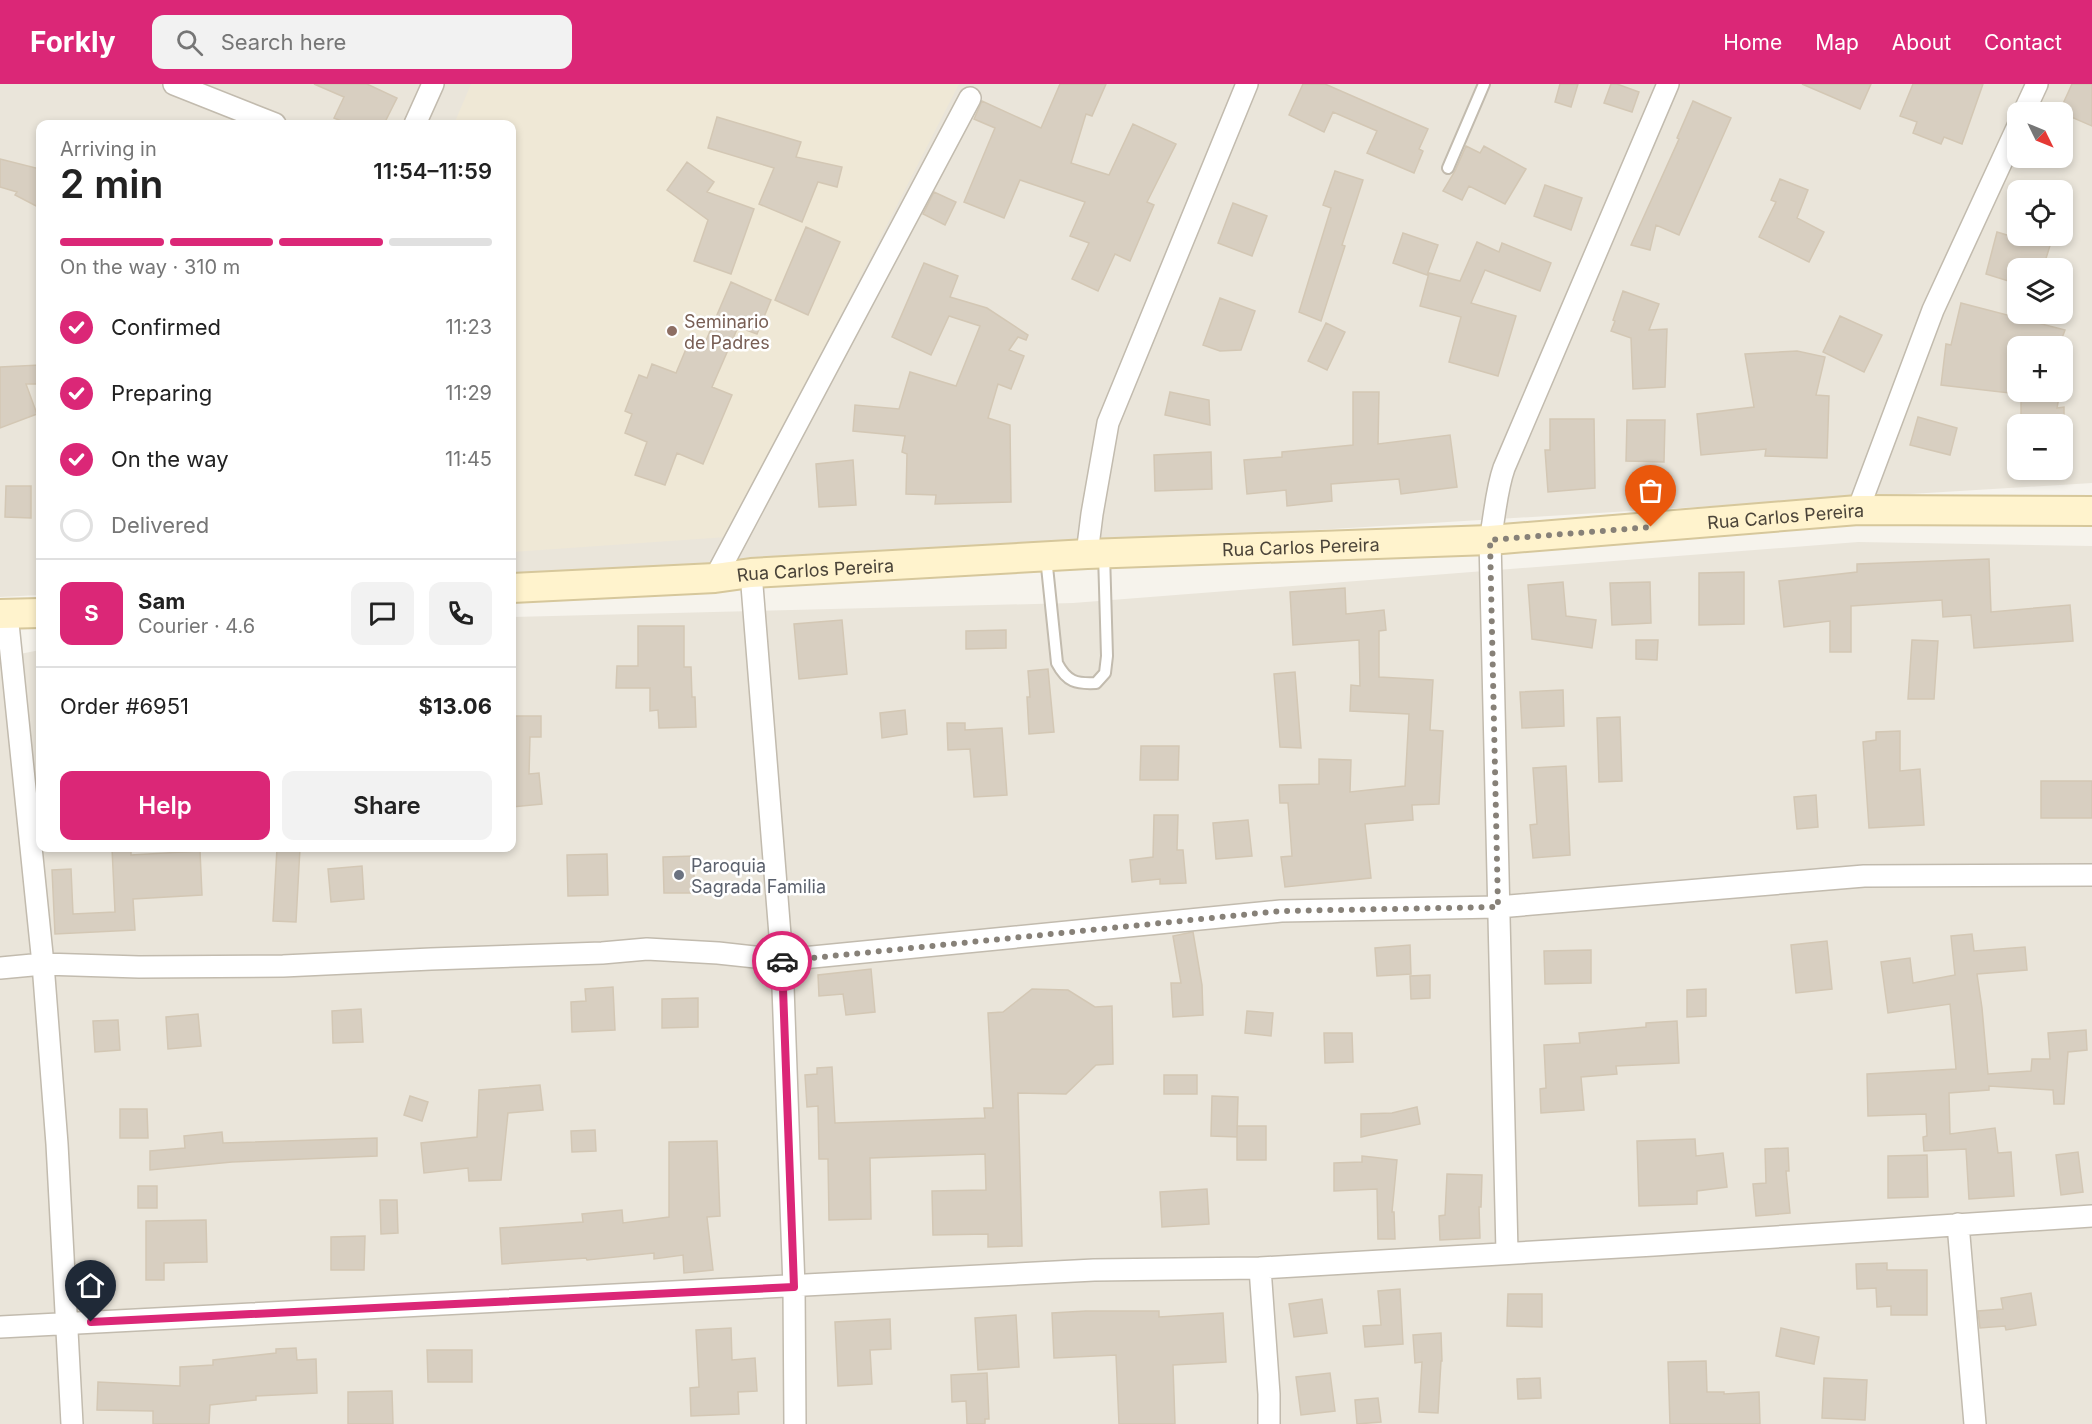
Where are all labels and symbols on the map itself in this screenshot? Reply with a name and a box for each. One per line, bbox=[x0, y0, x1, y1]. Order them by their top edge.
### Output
north arrow bbox=[2007, 102, 2073, 168]
place label: Seminario de Padres bbox=[684, 311, 770, 353]
marker: Seminario de Padres bbox=[665, 324, 679, 338]
pin bbox=[1625, 465, 1676, 527]
street label: Rua Carlos Pereira bbox=[1706, 499, 1864, 533]
street label: Rua Carlos Pereira bbox=[1222, 533, 1380, 560]
street label: Rua Carlos Pereira bbox=[735, 554, 895, 585]
place label: Paroquia Sagrada Familia bbox=[691, 855, 826, 897]
marker: Paroquia Sagrada Familia bbox=[672, 868, 686, 882]
courier bbox=[752, 931, 812, 991]
pin bbox=[65, 1260, 116, 1322]

